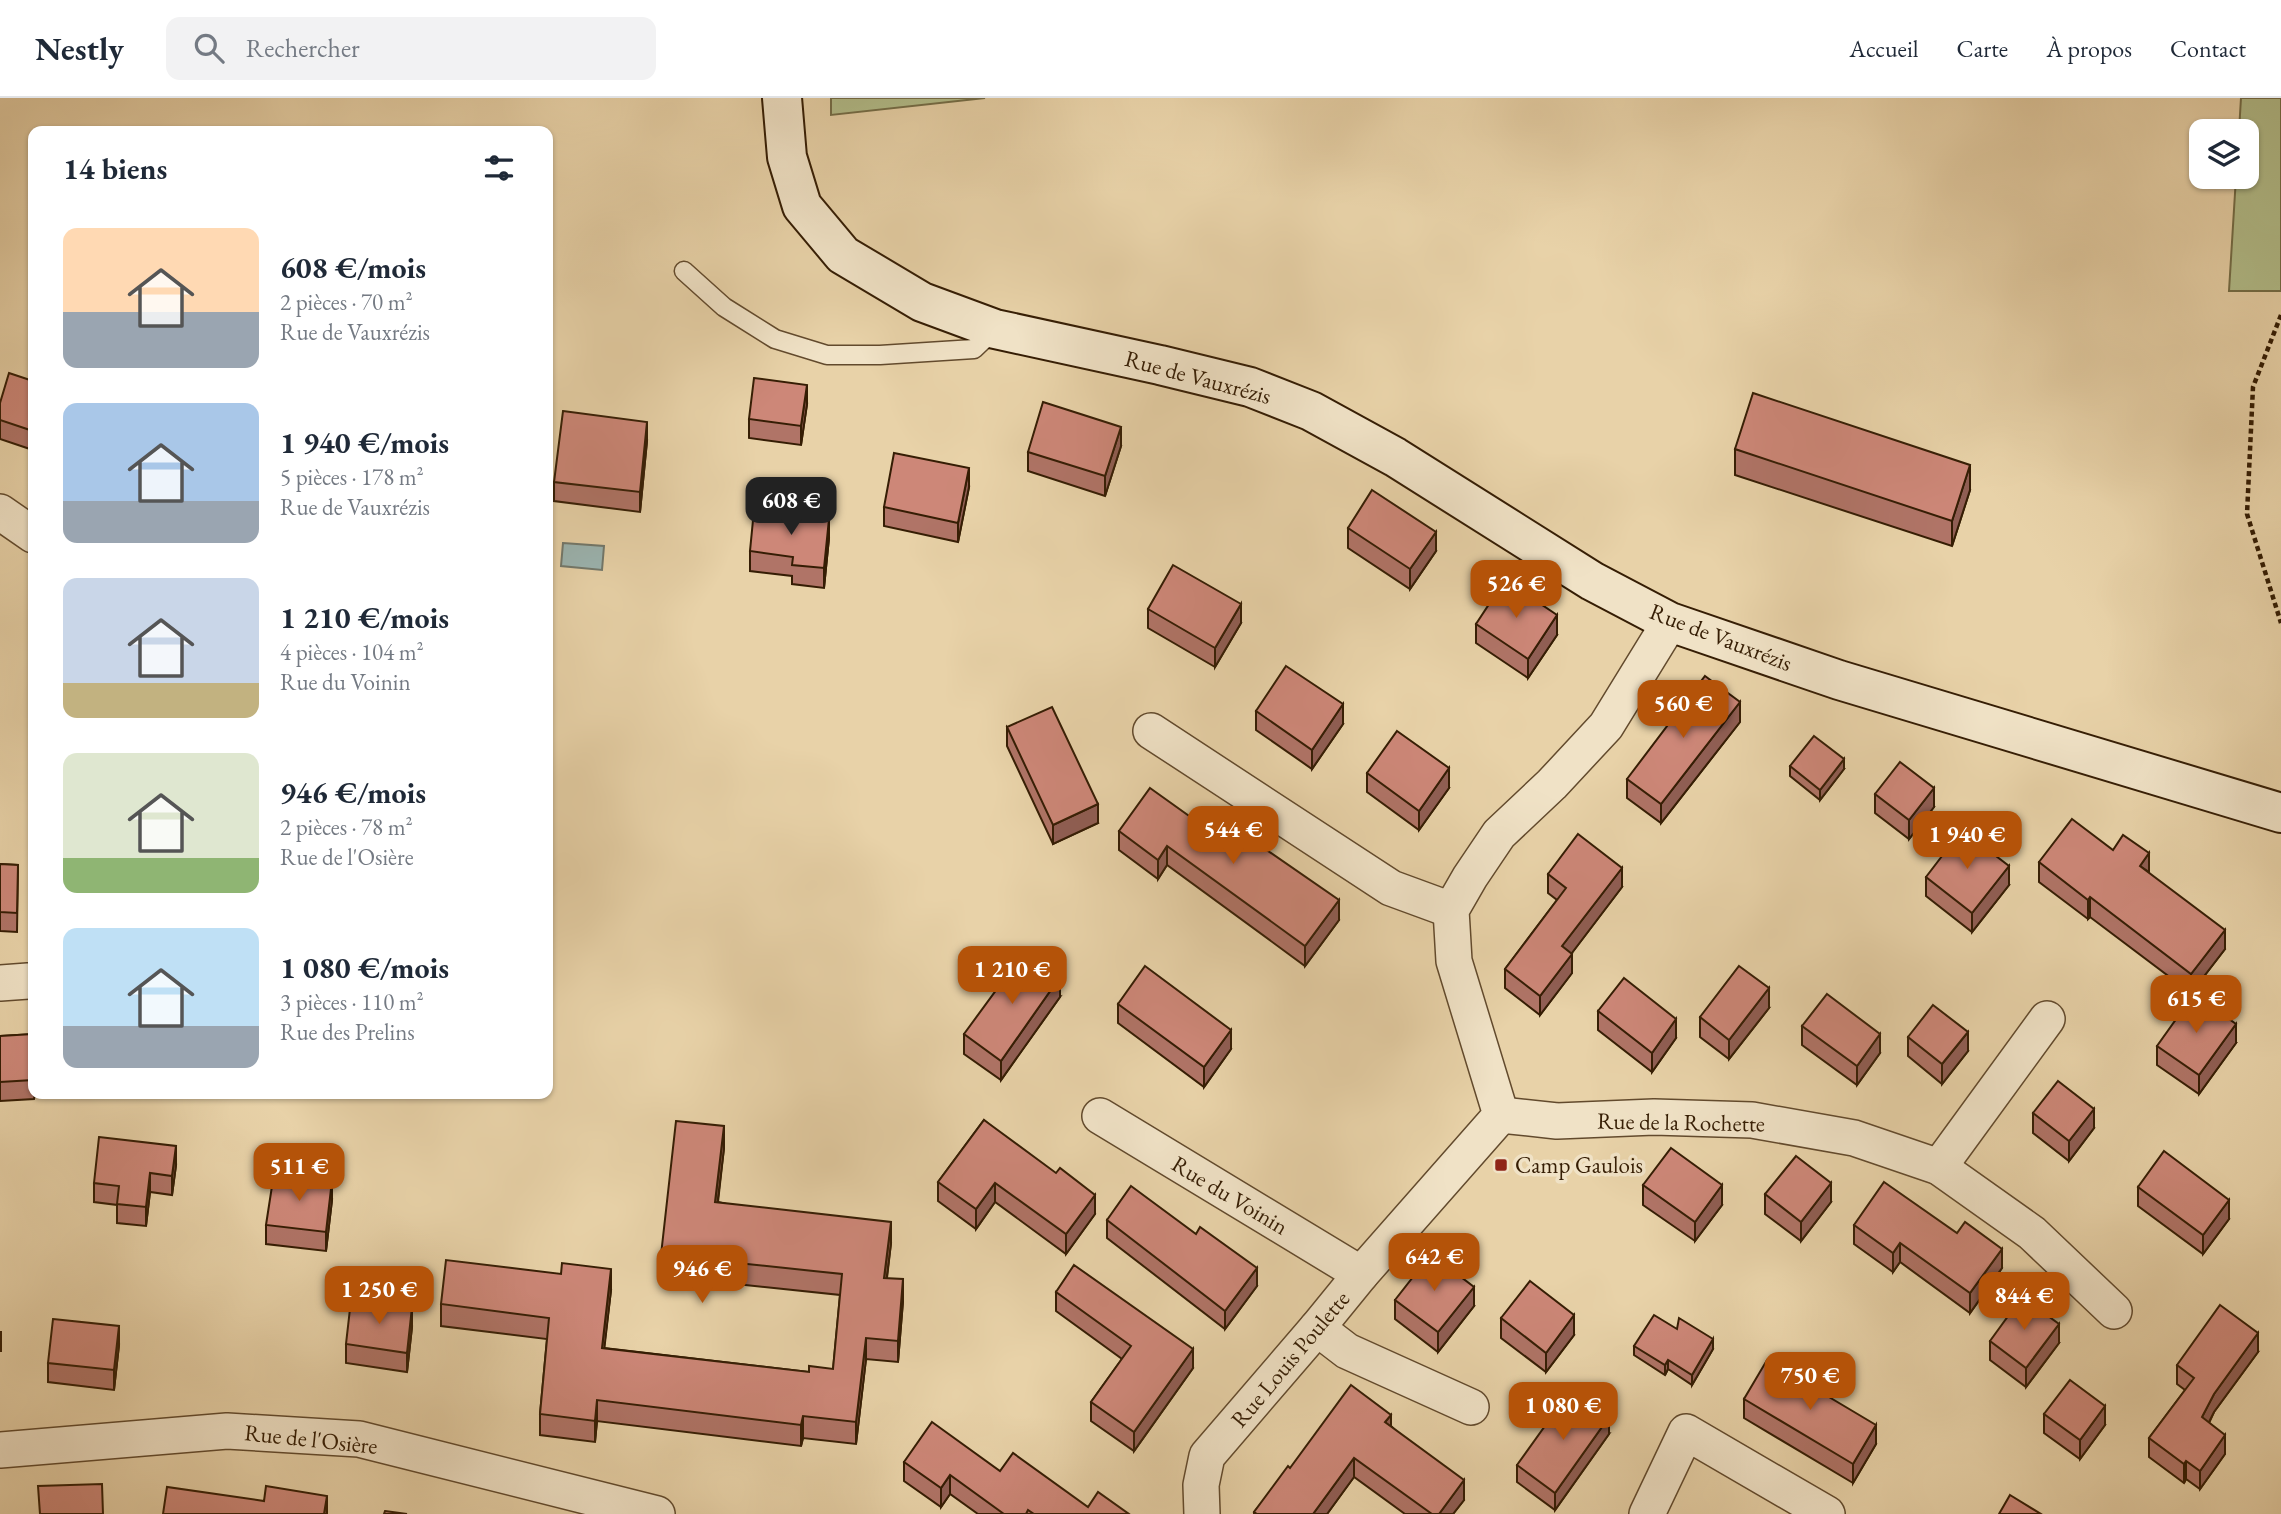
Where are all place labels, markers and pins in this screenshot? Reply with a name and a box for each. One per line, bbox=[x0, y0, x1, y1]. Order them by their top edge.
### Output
pin: 608 € bbox=[742, 478, 840, 537]
pin: 526 € bbox=[1467, 560, 1565, 620]
pin: 560 € bbox=[1634, 680, 1732, 740]
pin: 544 € bbox=[1184, 806, 1282, 866]
pin: 1 940 € bbox=[1902, 812, 2032, 871]
pin: 1 210 € bbox=[947, 946, 1077, 1006]
pin: 615 € bbox=[2147, 976, 2245, 1035]
pin: 511 € bbox=[250, 1144, 348, 1203]
place label: Camp Gaulois bbox=[1515, 1150, 1643, 1180]
marker: Camp Gaulois bbox=[1493, 1157, 1509, 1173]
pin: 642 € bbox=[1385, 1234, 1483, 1293]
pin: 946 € bbox=[653, 1246, 751, 1305]
pin: 1 250 € bbox=[314, 1266, 444, 1326]
pin: 844 € bbox=[1975, 1272, 2073, 1332]
pin: 750 € bbox=[1761, 1352, 1859, 1412]
pin: 1 080 € bbox=[1498, 1382, 1628, 1442]

